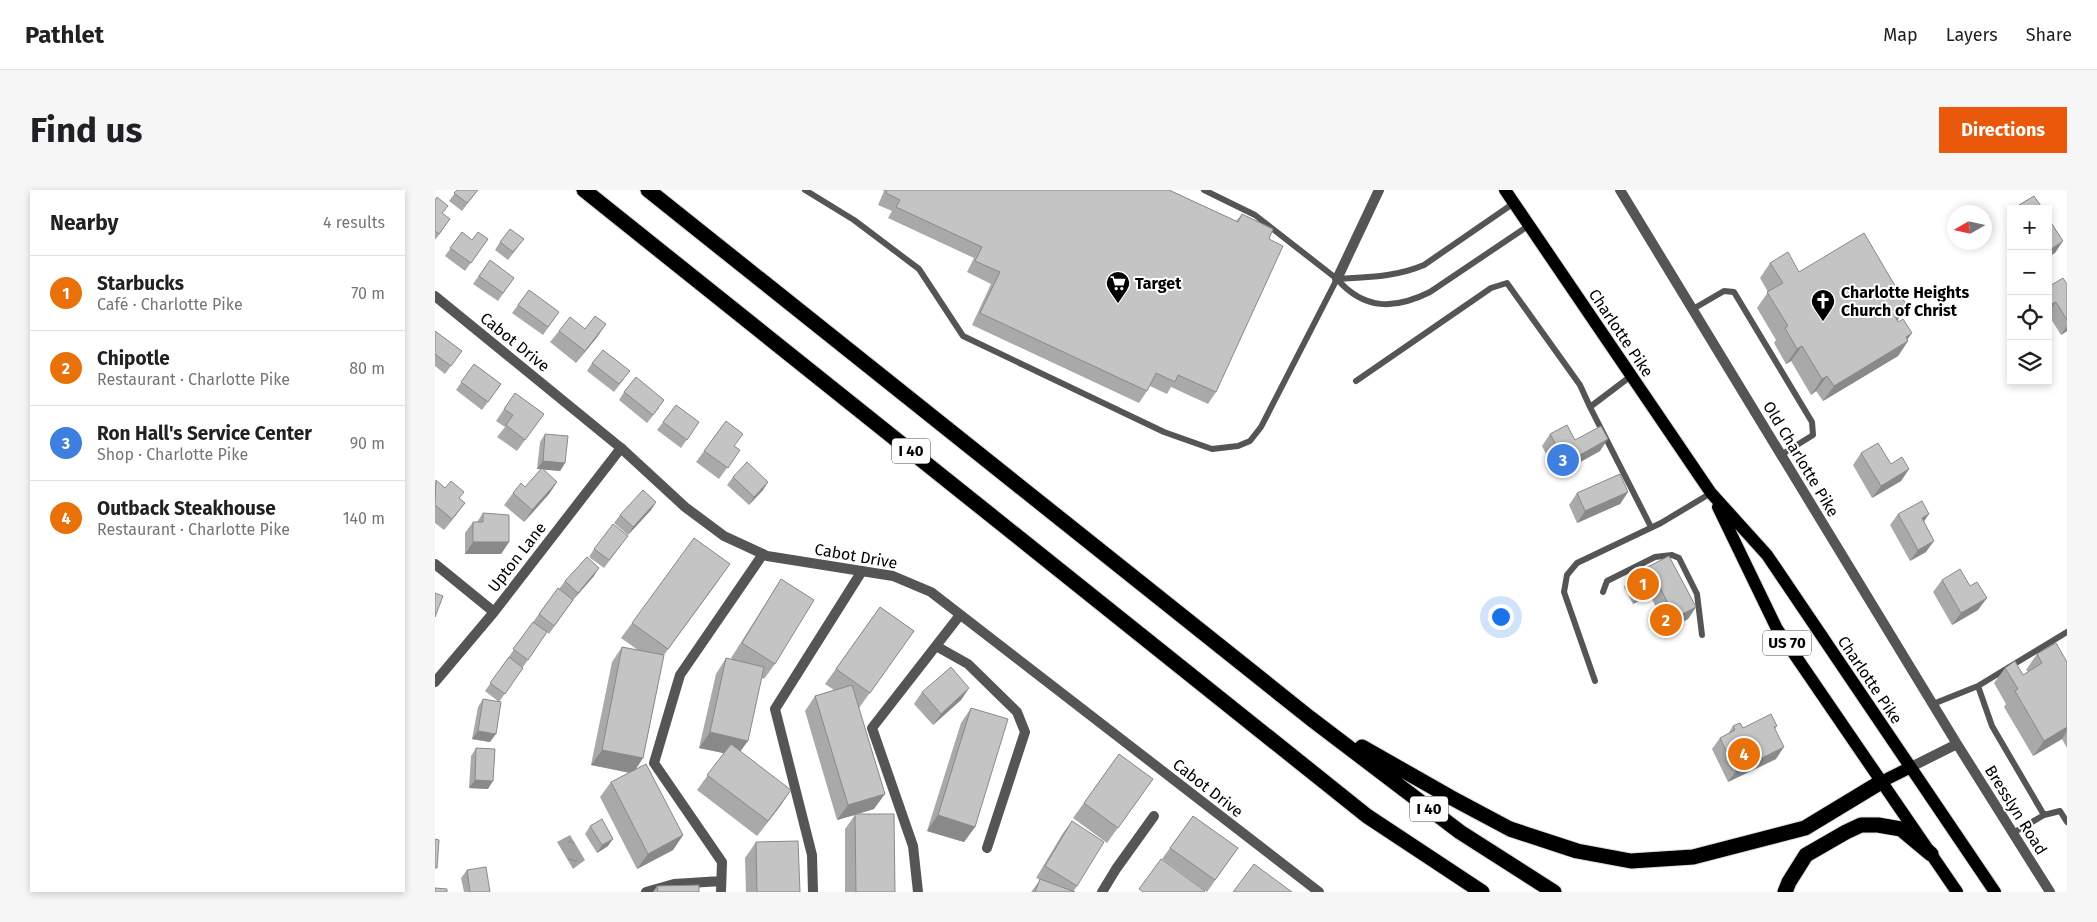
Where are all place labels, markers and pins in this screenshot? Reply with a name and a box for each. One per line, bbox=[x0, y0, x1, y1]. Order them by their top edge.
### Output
supermarket icon: Target bbox=[1105, 270, 1131, 304]
place label: Target bbox=[1135, 274, 1182, 293]
place label: Charlotte Heights Church of Christ bbox=[1841, 283, 1969, 320]
church icon: Charlotte Heights Church of Christ bbox=[1810, 288, 1836, 322]
pin: 3 bbox=[1547, 441, 1579, 479]
pin: 1 bbox=[1627, 565, 1659, 603]
pin: 2 bbox=[1650, 601, 1682, 639]
pin: 4 bbox=[1728, 735, 1760, 773]

